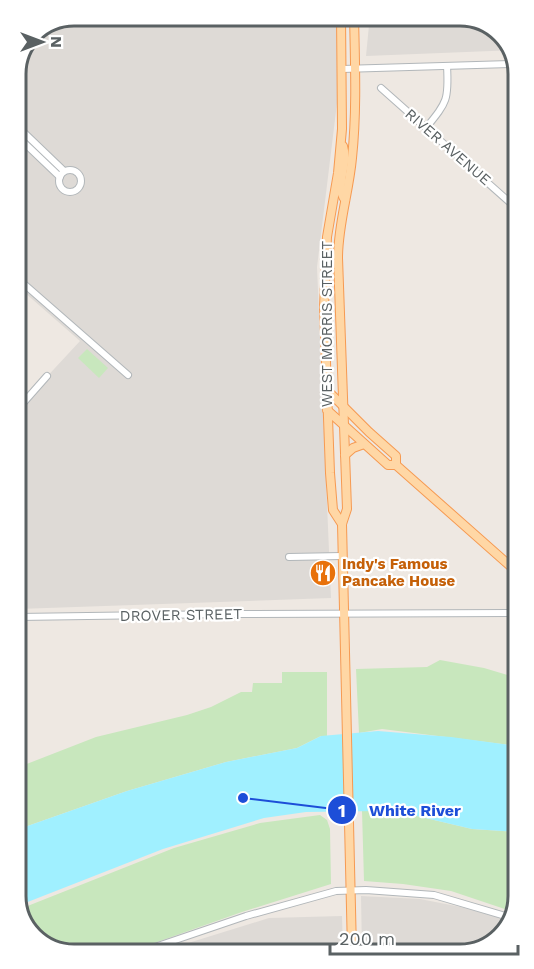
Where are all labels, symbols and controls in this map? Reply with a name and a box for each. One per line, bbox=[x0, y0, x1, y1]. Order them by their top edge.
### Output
north arrow bbox=[12, 12, 72, 72]
text: N bbox=[47, 36, 66, 48]
street label: RIVER AVENUE bbox=[401, 105, 495, 189]
street label: WEST MORRIS STREET bbox=[318, 241, 336, 407]
place label: Indy's Famous Pancake House bbox=[342, 555, 455, 590]
restaurant icon: Indy's Famous Pancake House bbox=[308, 558, 338, 588]
street label: DROVER STREET bbox=[120, 605, 242, 625]
callout: White River bbox=[327, 793, 473, 827]
text: 1 bbox=[338, 800, 346, 821]
text: White River bbox=[369, 801, 461, 820]
scale bar bbox=[330, 918, 518, 956]
text: 200 m bbox=[339, 928, 395, 949]

